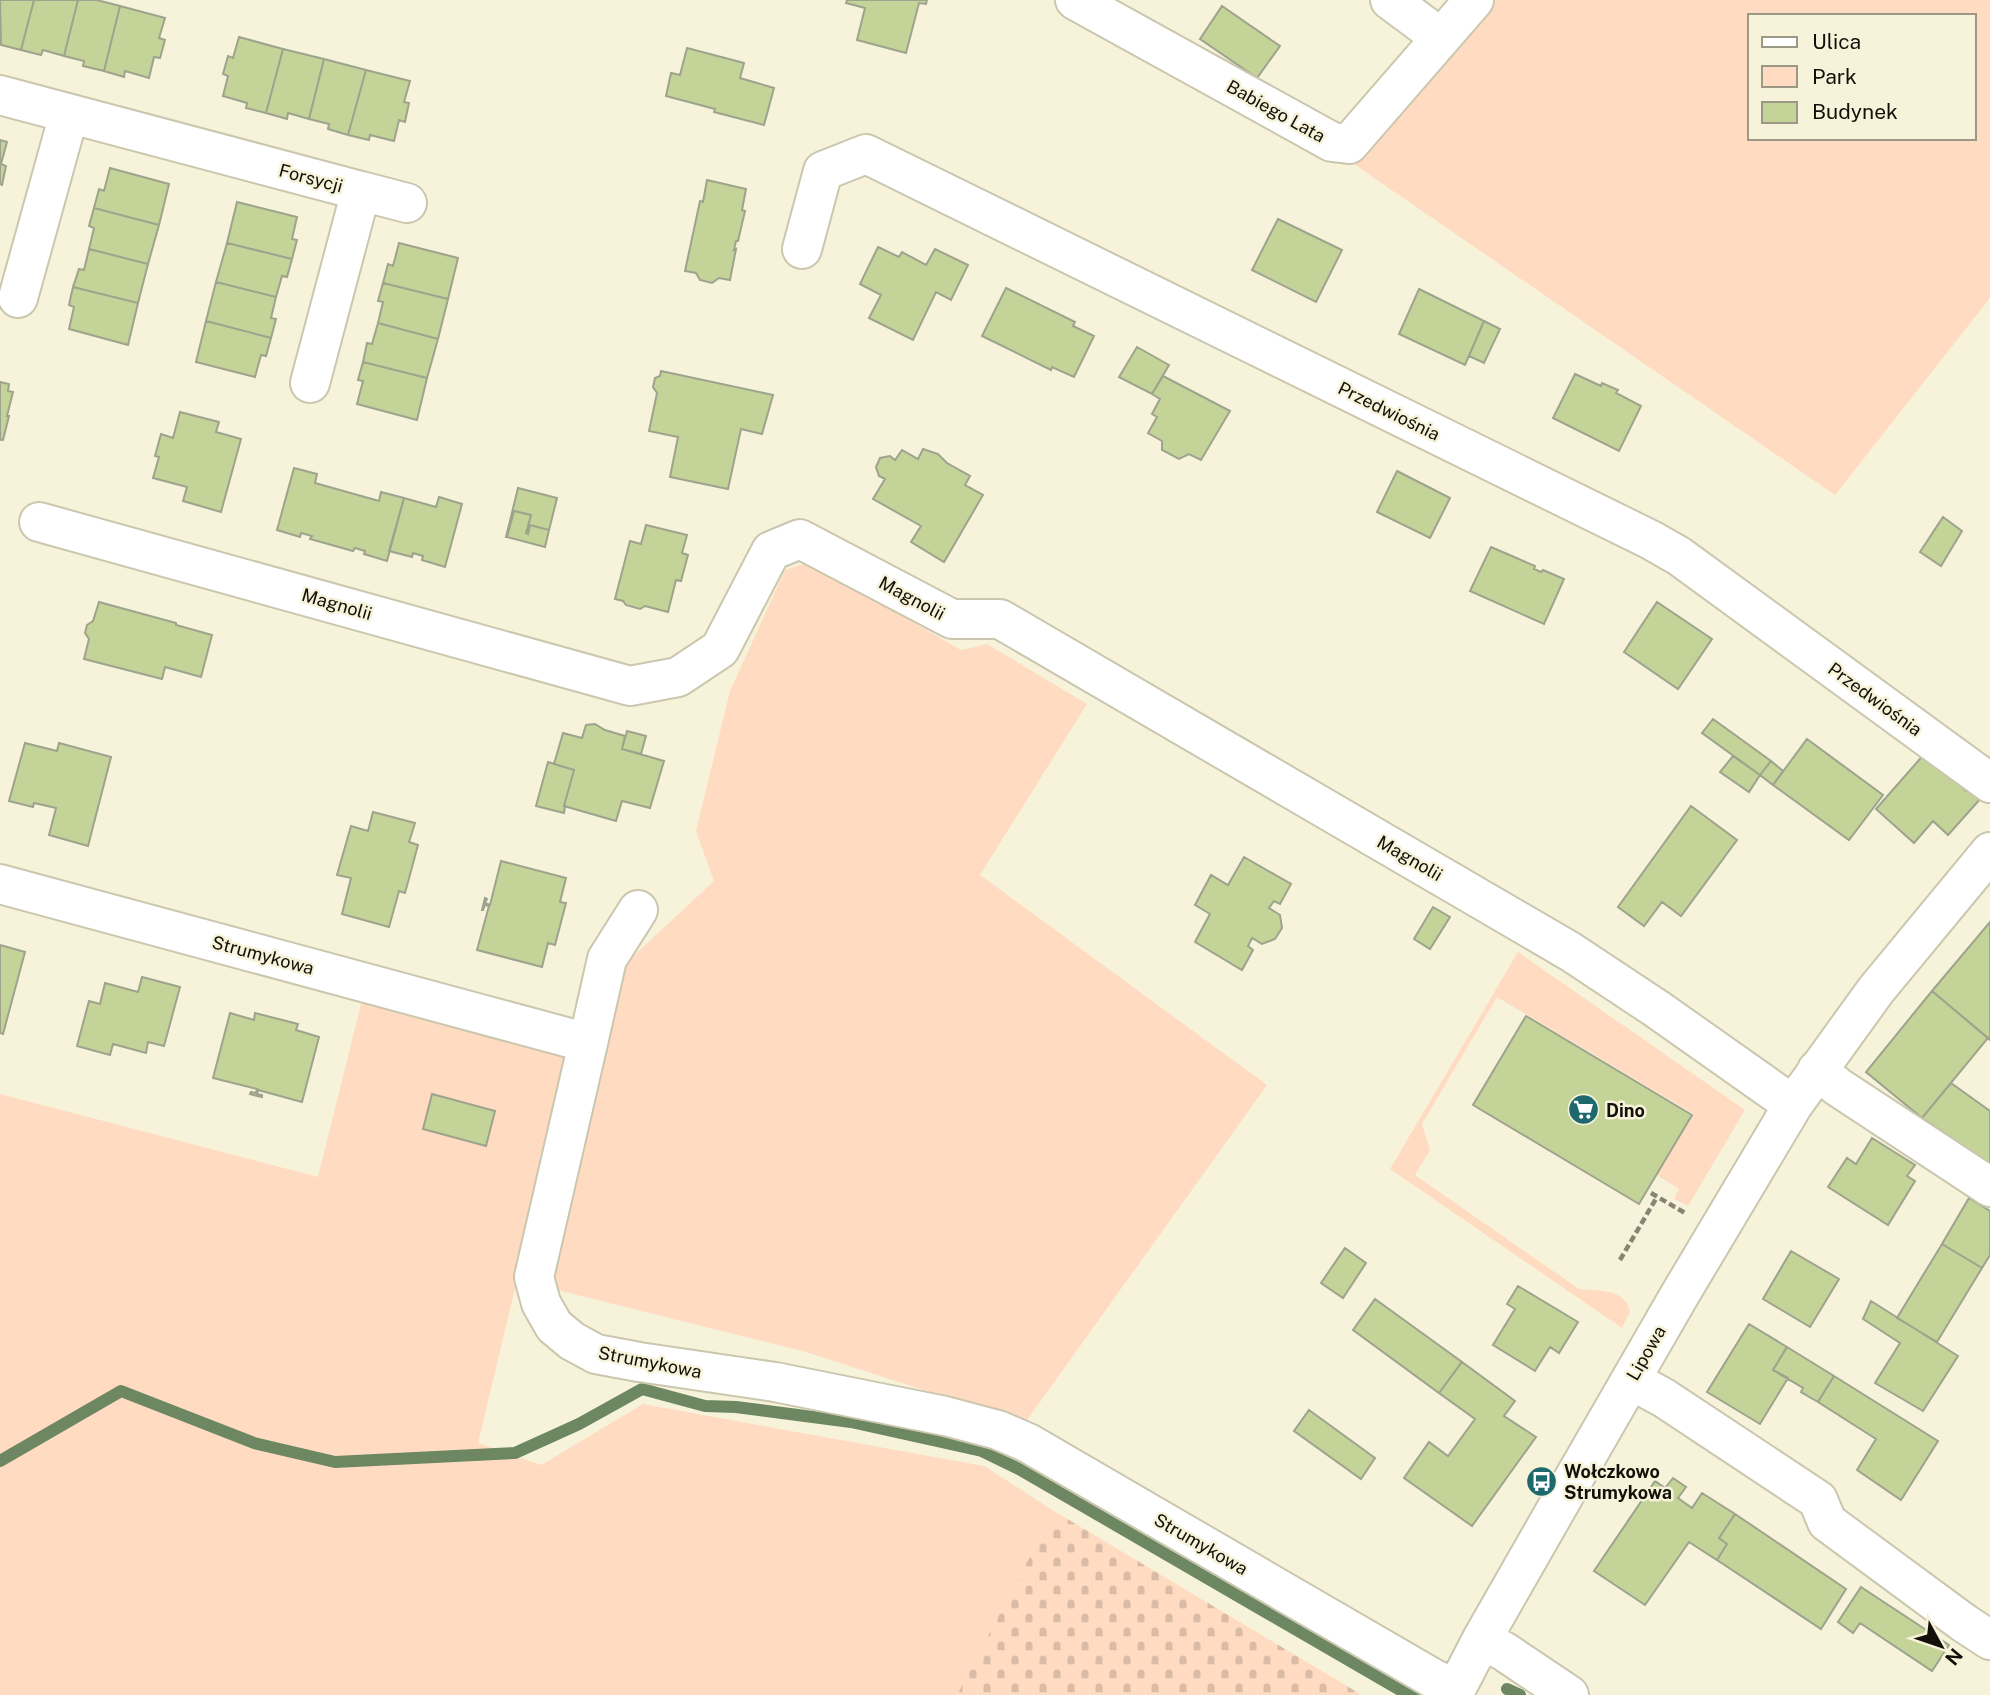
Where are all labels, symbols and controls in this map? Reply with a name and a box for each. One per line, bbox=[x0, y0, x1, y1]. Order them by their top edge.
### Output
legend bbox=[1748, 14, 1976, 140]
text: Ulica bbox=[1812, 29, 1861, 54]
text: Park bbox=[1812, 64, 1857, 89]
street label: Babiego Lata bbox=[1223, 75, 1329, 147]
text: Budynek bbox=[1812, 99, 1898, 124]
street label: Forsycji bbox=[277, 159, 345, 197]
street label: Przedwiośnia bbox=[1335, 377, 1443, 445]
street label: Magnolii bbox=[875, 572, 949, 624]
street label: Magnolii bbox=[300, 584, 374, 624]
street label: Przedwiośnia bbox=[1824, 658, 1926, 740]
street label: Magnolii bbox=[1374, 831, 1446, 885]
street label: Strumykowa bbox=[210, 931, 316, 979]
supermarket icon: Dino bbox=[1566, 1093, 1600, 1127]
place label: Dino bbox=[1606, 1100, 1645, 1121]
street label: Lipowa bbox=[1622, 1322, 1670, 1384]
street label: Strumykowa bbox=[597, 1342, 703, 1382]
place label: Wołczkowo Strumykowa bbox=[1564, 1461, 1672, 1503]
bus stop icon: Wołczkowo Strumykowa bbox=[1524, 1464, 1558, 1498]
street label: Strumykowa bbox=[1150, 1509, 1252, 1579]
north arrow bbox=[1906, 1611, 1976, 1681]
text: N bbox=[1941, 1644, 1967, 1670]

